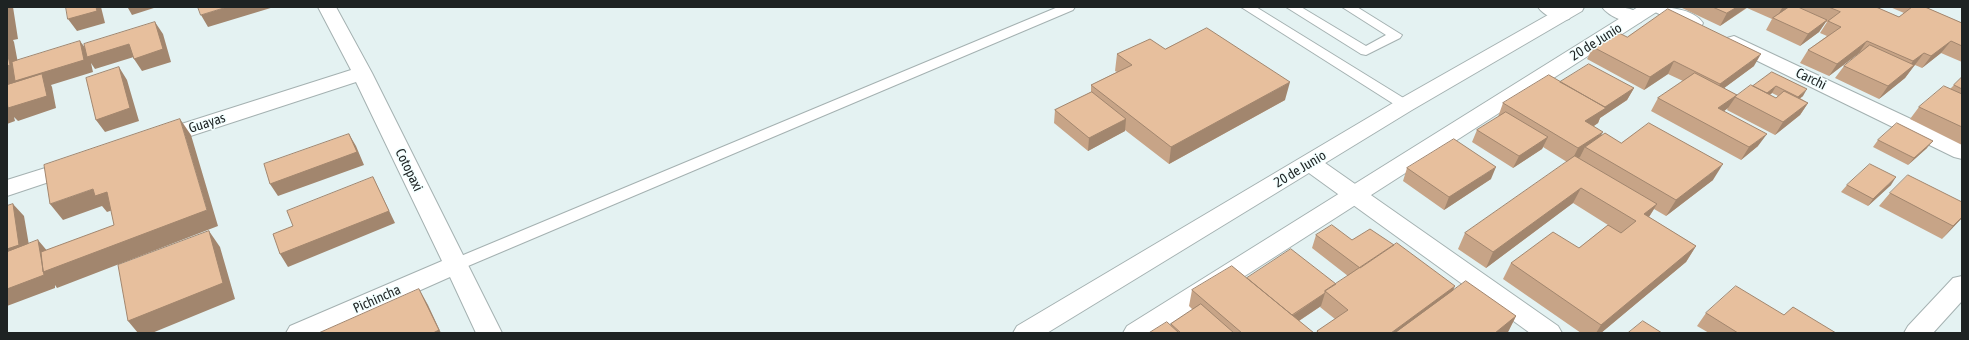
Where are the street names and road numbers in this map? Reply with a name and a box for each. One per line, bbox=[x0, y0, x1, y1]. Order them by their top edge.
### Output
street label: 20 de Junio bbox=[1567, 20, 1625, 64]
street label: Carchi bbox=[1793, 64, 1829, 94]
street label: Guayas bbox=[186, 109, 228, 137]
street label: Cotopaxi bbox=[392, 146, 426, 194]
street label: 20 de Junio bbox=[1271, 147, 1329, 191]
street label: Pichincha bbox=[351, 281, 403, 317]

